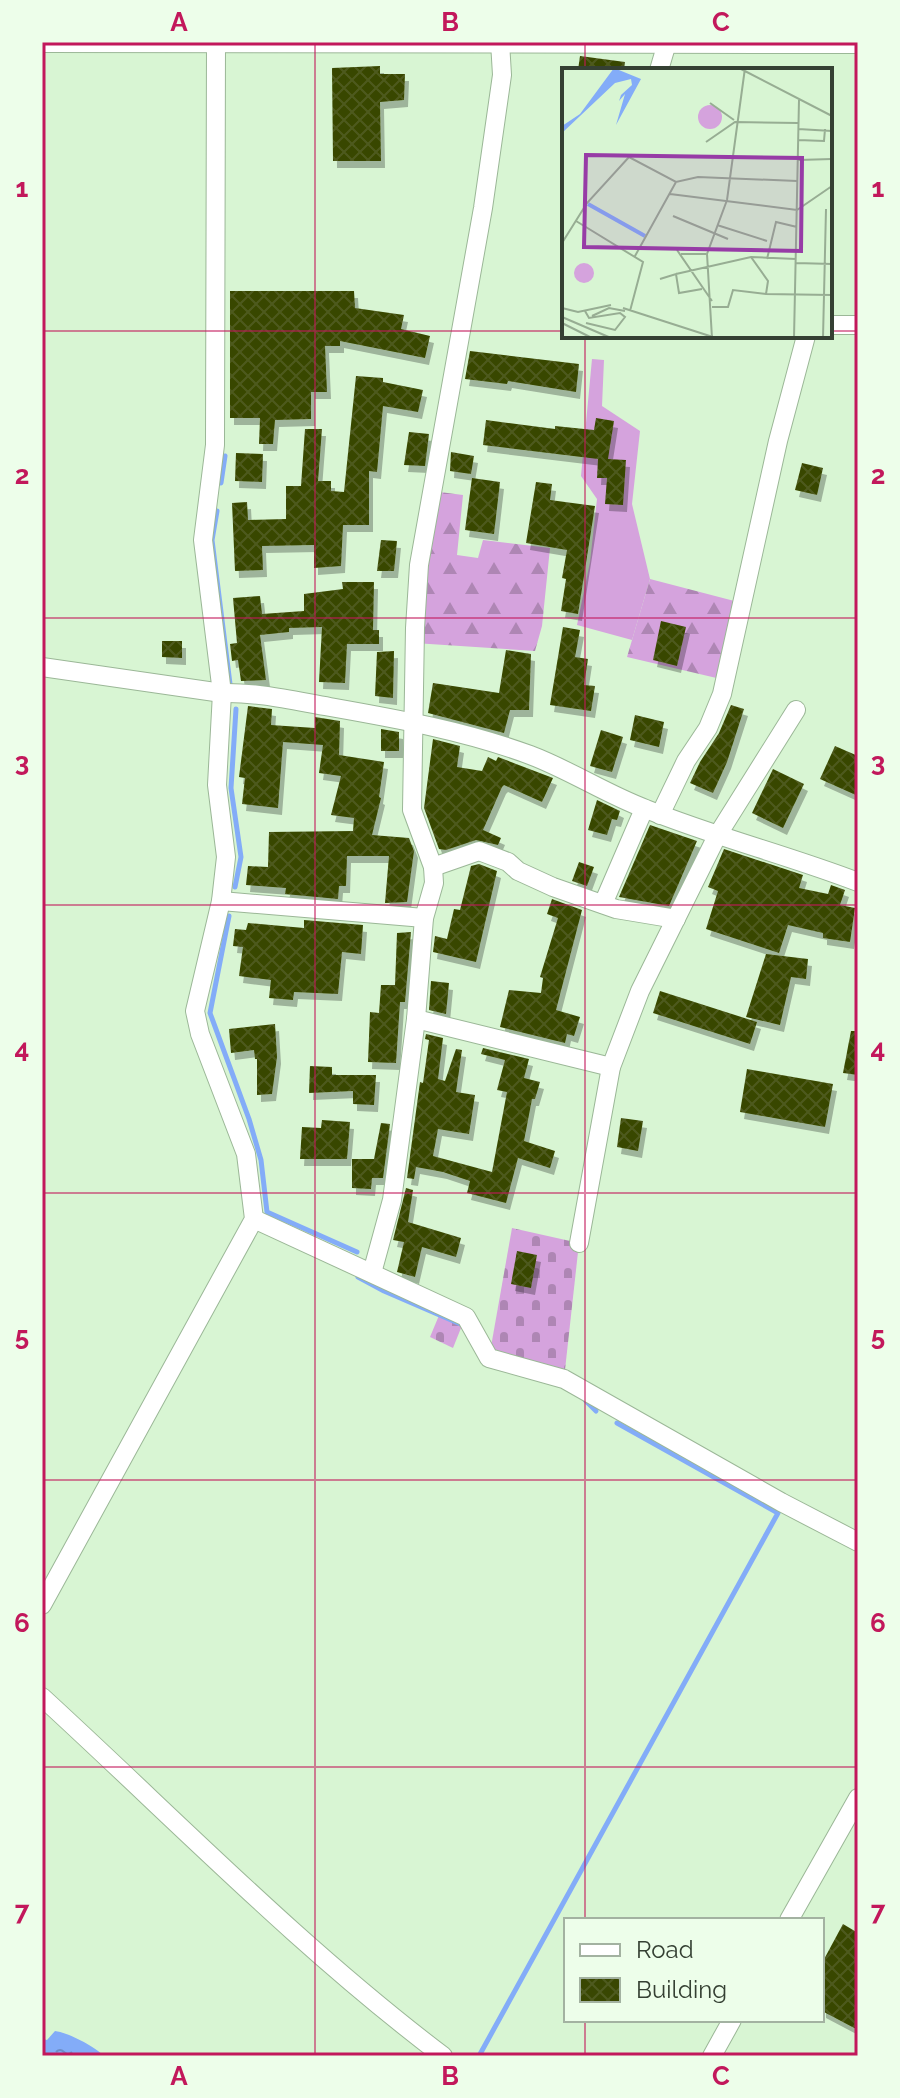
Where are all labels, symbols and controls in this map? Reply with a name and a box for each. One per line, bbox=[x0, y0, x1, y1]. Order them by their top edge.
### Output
text: A bbox=[170, 7, 188, 37]
text: B bbox=[441, 7, 459, 37]
text: C bbox=[712, 7, 730, 37]
inset map bbox=[562, 68, 832, 338]
text: 1 bbox=[16, 173, 29, 203]
text: 1 bbox=[872, 173, 885, 203]
text: 2 bbox=[15, 460, 29, 490]
text: 2 bbox=[871, 460, 885, 490]
text: 3 bbox=[15, 747, 29, 777]
text: 3 bbox=[871, 747, 885, 777]
text: 4 bbox=[15, 1034, 29, 1064]
text: 4 bbox=[871, 1034, 885, 1064]
text: 5 bbox=[15, 1321, 29, 1351]
text: 5 bbox=[871, 1321, 885, 1351]
text: 6 bbox=[14, 1608, 30, 1638]
text: 6 bbox=[870, 1608, 886, 1638]
text: 7 bbox=[15, 1896, 30, 1926]
text: 7 bbox=[871, 1896, 886, 1926]
legend bbox=[564, 1918, 824, 2022]
text: Road bbox=[636, 1935, 694, 1964]
text: Building bbox=[636, 1975, 727, 2004]
text: A bbox=[170, 2061, 188, 2091]
text: B bbox=[441, 2061, 459, 2091]
text: C bbox=[712, 2061, 730, 2091]

